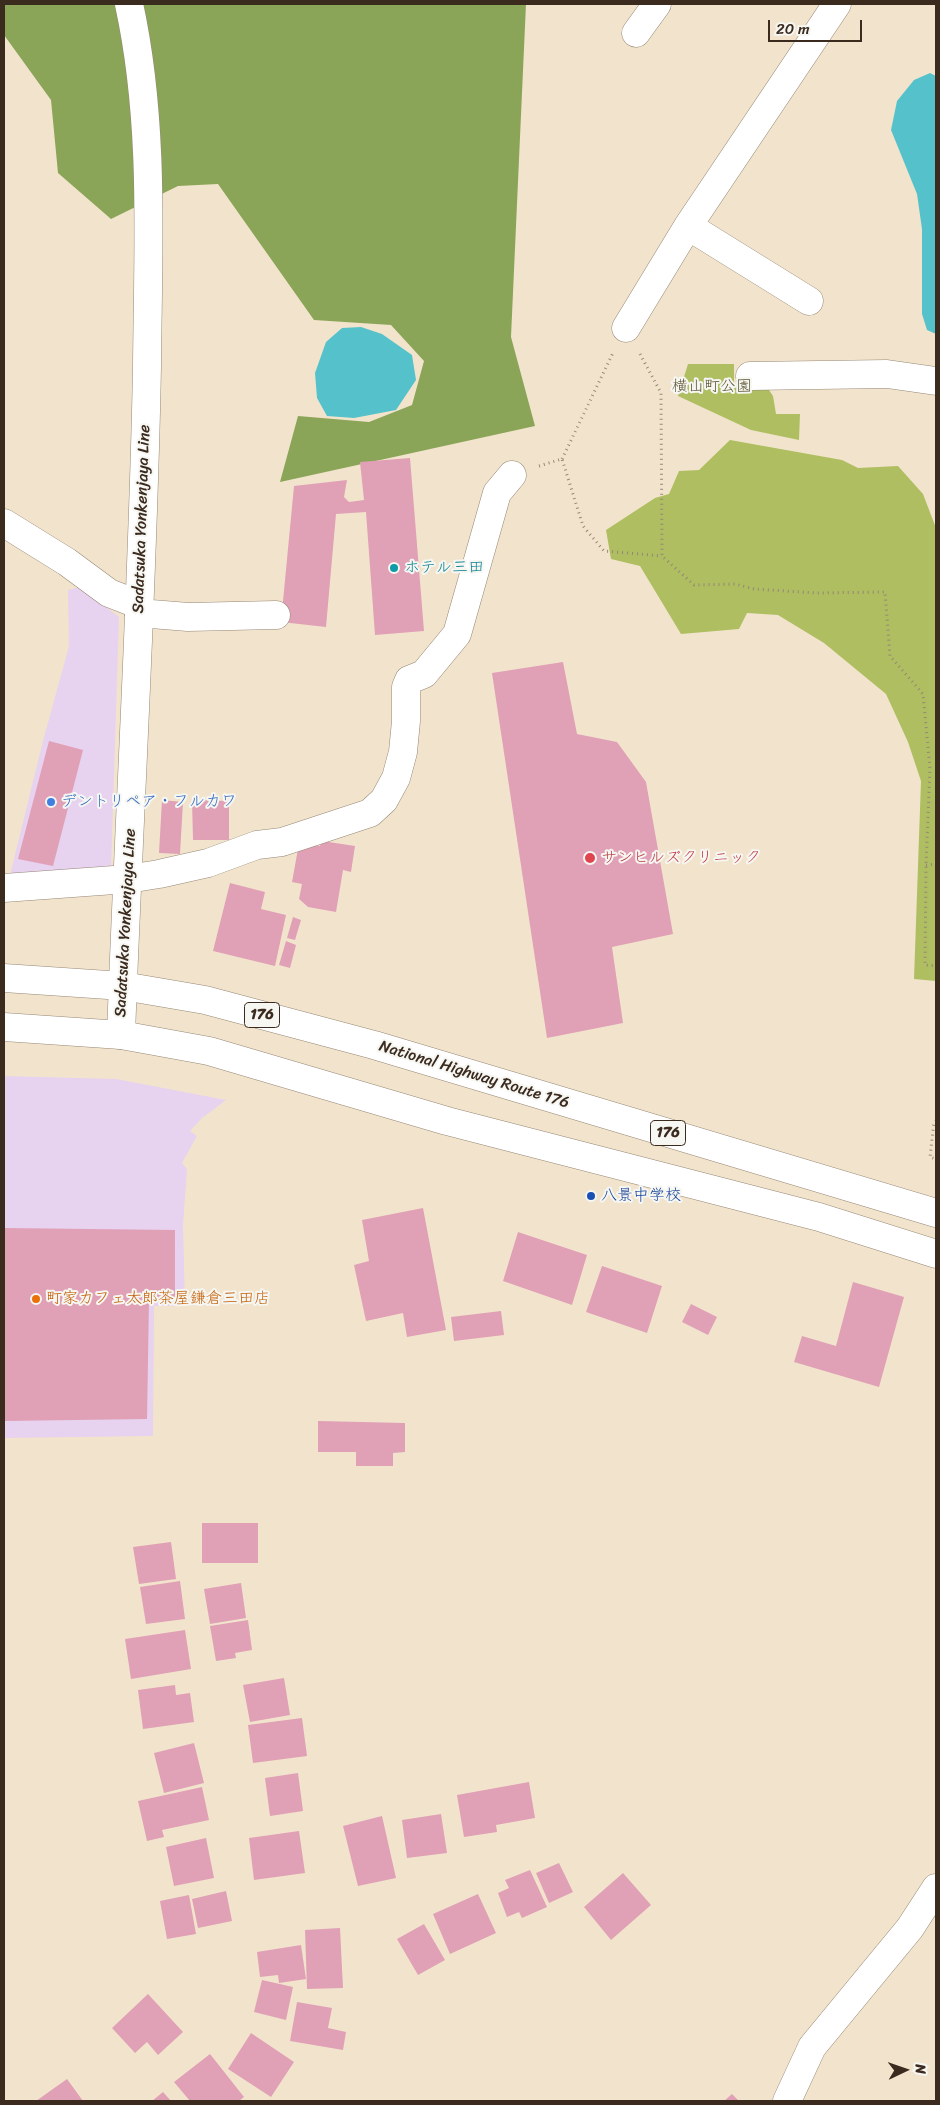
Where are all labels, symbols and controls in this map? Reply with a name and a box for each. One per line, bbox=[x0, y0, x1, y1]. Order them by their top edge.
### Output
scale bar bbox=[770, 10, 864, 42]
text: 20 m bbox=[776, 16, 810, 42]
park label: 横山町公園 bbox=[672, 377, 752, 397]
street label: Sadatsuka Yonkenjaya Line bbox=[129, 424, 155, 614]
place label: ホテル三田 bbox=[404, 558, 484, 578]
marker: ホテル三田 bbox=[388, 562, 400, 574]
place label: デントリペア・フルカワ bbox=[61, 792, 237, 812]
marker: デントリペア・フルカワ bbox=[45, 796, 57, 808]
street label: Sadatsuka Yonkenjaya Line bbox=[111, 828, 141, 1018]
place label: サンヒルズクリニック bbox=[601, 848, 761, 868]
marker: サンヒルズクリニック bbox=[583, 851, 597, 865]
road number: 176 bbox=[244, 1002, 280, 1028]
street label: National Highway Route 176 bbox=[377, 1037, 571, 1113]
road number: 176 bbox=[650, 1120, 686, 1146]
place label: 八景中学校 bbox=[601, 1186, 681, 1206]
marker: 八景中学校 bbox=[585, 1190, 597, 1202]
place label: 町家カフェ太郎茶屋鎌倉三田店 bbox=[46, 1289, 270, 1309]
marker: 町家カフェ太郎茶屋鎌倉三田店 bbox=[30, 1293, 42, 1305]
north arrow bbox=[880, 2045, 930, 2095]
text: N bbox=[908, 2064, 933, 2075]

